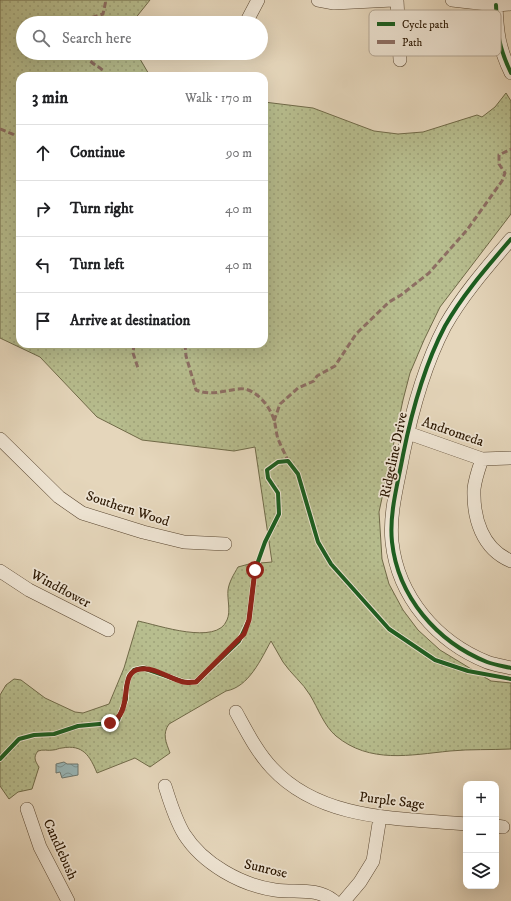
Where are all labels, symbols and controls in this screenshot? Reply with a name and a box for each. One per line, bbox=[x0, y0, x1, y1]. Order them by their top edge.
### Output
legend bbox=[369, 10, 501, 56]
search box bbox=[16, 16, 268, 60]
text: Cycle path bbox=[402, 18, 449, 32]
icon: search bbox=[30, 27, 52, 49]
text: Search here bbox=[62, 29, 131, 48]
text: Path bbox=[402, 36, 423, 50]
text: 3 min bbox=[32, 87, 68, 109]
text: Walk · 170 m bbox=[185, 90, 252, 106]
icon: ahead bbox=[32, 142, 54, 164]
text: Continue bbox=[70, 143, 125, 162]
text: 90 m bbox=[226, 145, 252, 161]
icon: right bbox=[32, 198, 54, 220]
text: Turn right bbox=[70, 199, 133, 218]
text: 40 m bbox=[225, 201, 252, 217]
icon: left bbox=[32, 254, 54, 276]
text: Turn left bbox=[70, 255, 124, 274]
text: 40 m bbox=[225, 257, 252, 273]
icon: arrive bbox=[32, 310, 54, 332]
text: Arrive at destination bbox=[70, 311, 190, 330]
street label: Ridgeline Drive bbox=[376, 410, 412, 500]
street label: Andromeda bbox=[419, 413, 486, 451]
street label: Southern Wood bbox=[84, 487, 172, 531]
route start bbox=[246, 561, 264, 579]
street label: Windflower bbox=[27, 565, 94, 613]
route end bbox=[101, 714, 119, 732]
map controls bbox=[463, 781, 499, 889]
button: + bbox=[463, 781, 499, 817]
street label: Purple Sage bbox=[358, 788, 426, 814]
street label: Candlebush bbox=[39, 816, 82, 883]
button: − bbox=[463, 817, 499, 853]
button: layers bbox=[463, 853, 499, 889]
street label: Sunrose bbox=[242, 855, 289, 883]

